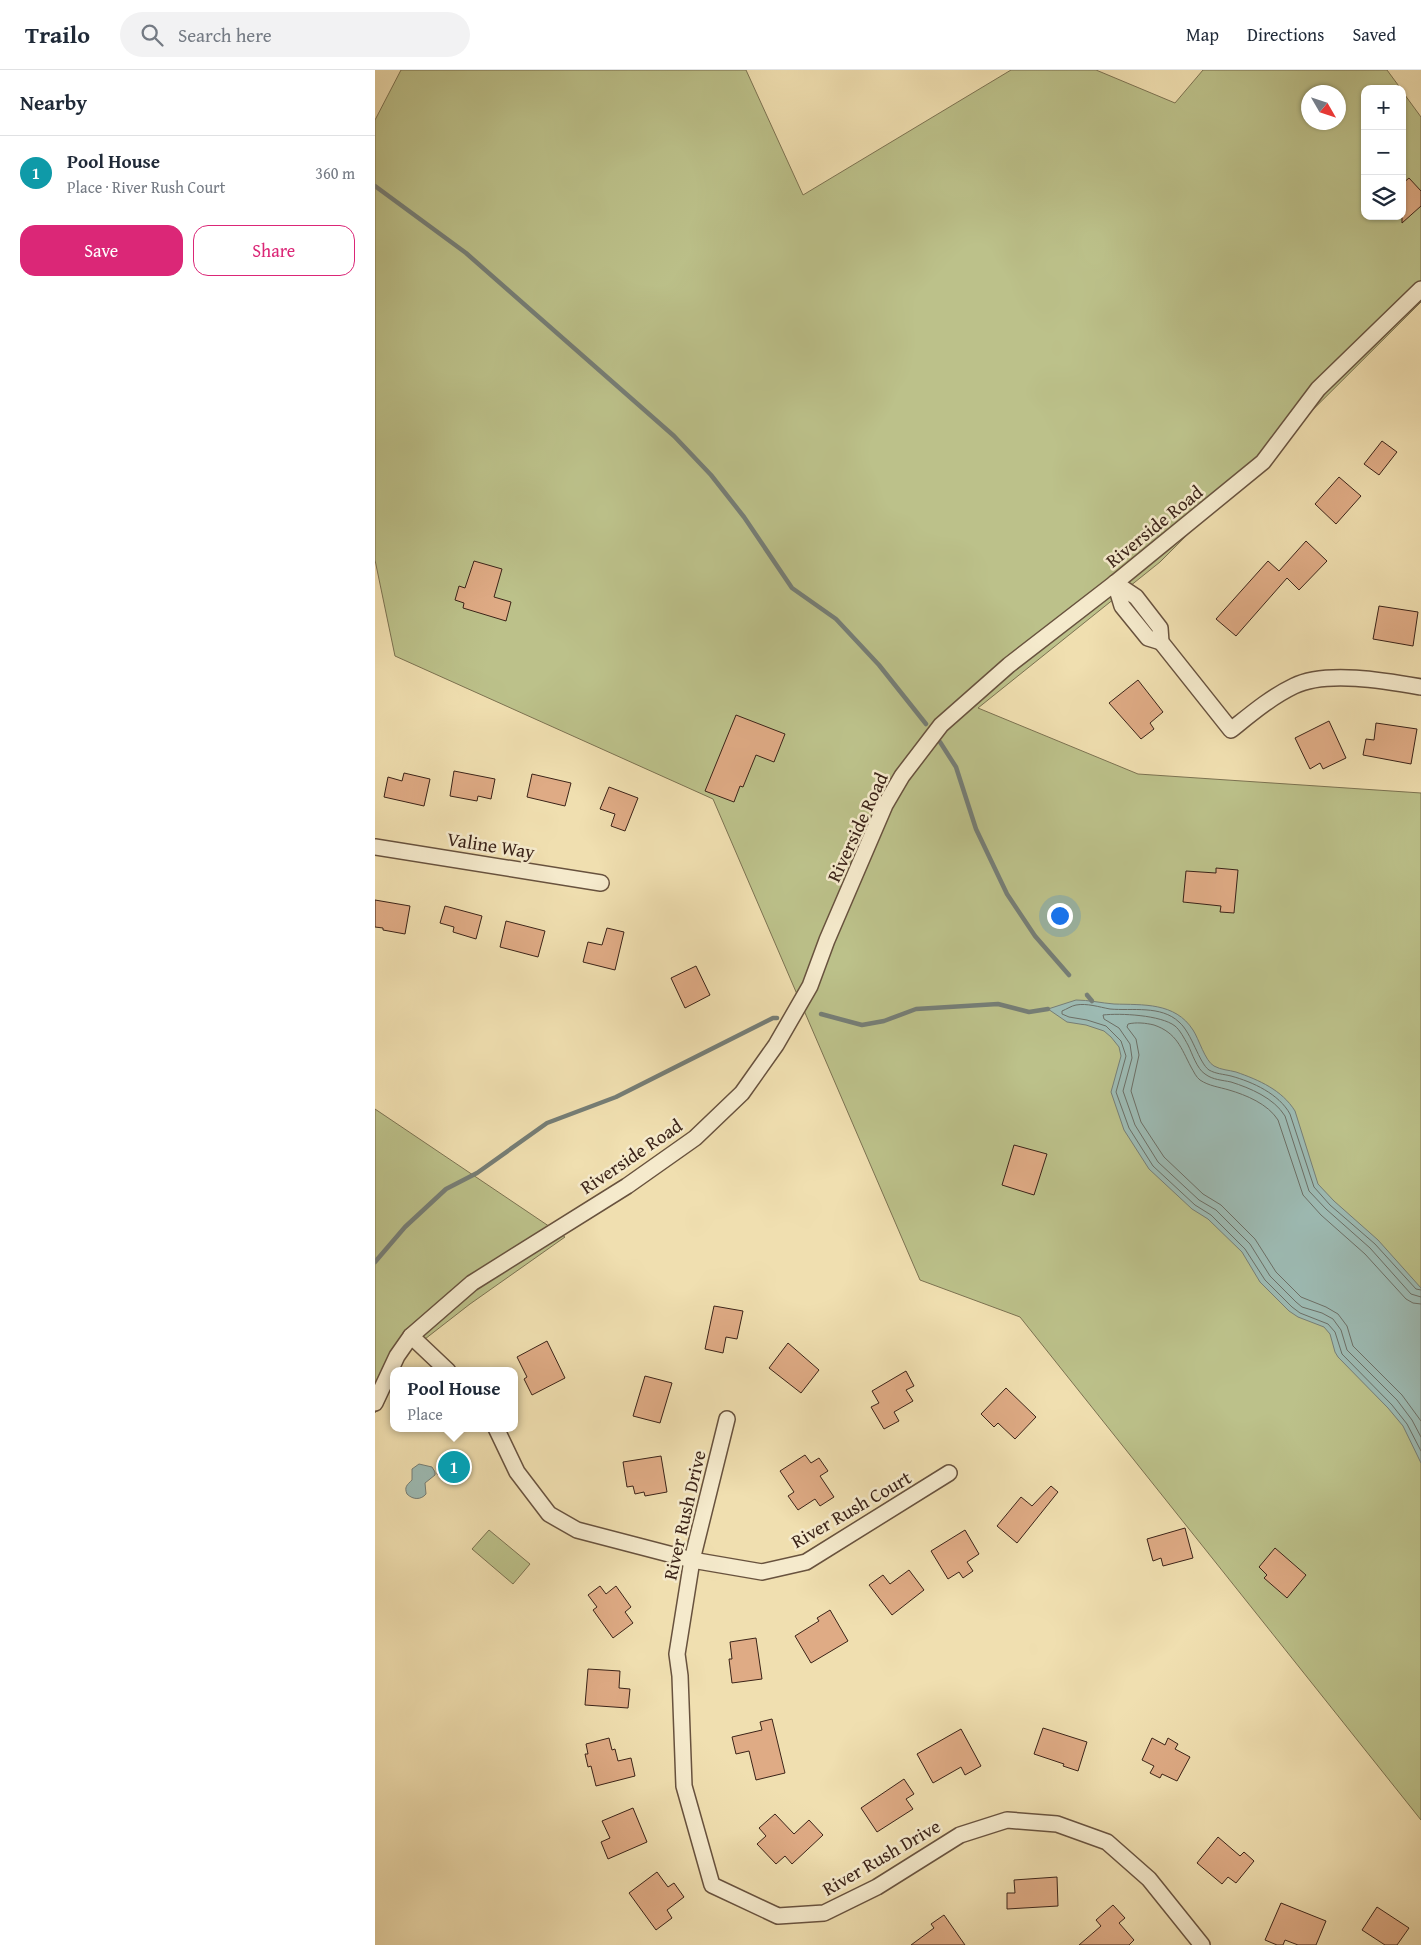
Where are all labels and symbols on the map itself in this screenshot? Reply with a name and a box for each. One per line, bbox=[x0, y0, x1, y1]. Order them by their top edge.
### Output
north arrow bbox=[1301, 85, 1346, 130]
street label: Riverside Road bbox=[1099, 477, 1209, 574]
street label: Riverside Road bbox=[819, 767, 895, 886]
street label: Valine Way bbox=[445, 824, 537, 866]
your location bbox=[1047, 903, 1073, 929]
street label: Riverside Road bbox=[574, 1111, 688, 1201]
street label: River Rush Drive bbox=[655, 1447, 713, 1583]
pin: 1 bbox=[438, 1448, 470, 1486]
street label: River Rush Court bbox=[786, 1463, 917, 1555]
street label: River Rush Drive bbox=[817, 1812, 945, 1902]

